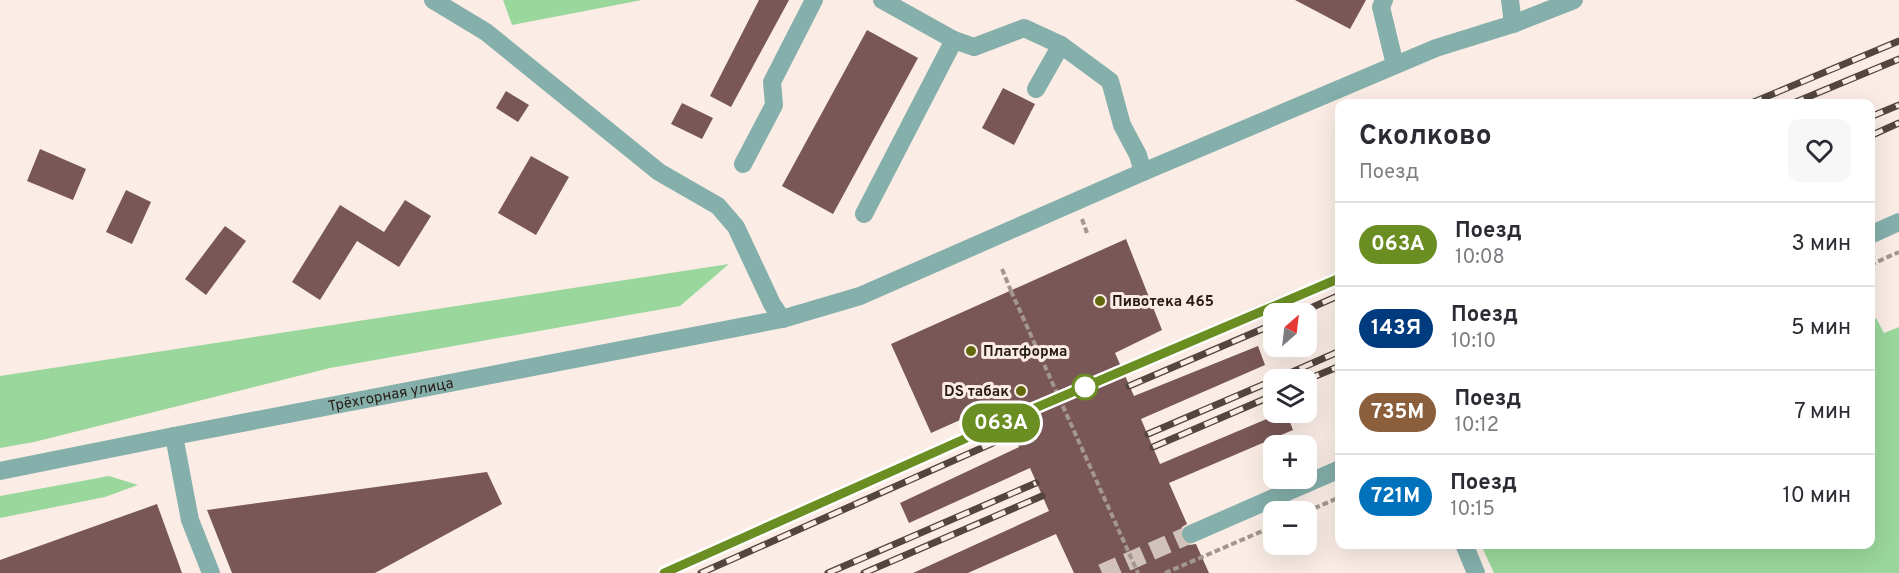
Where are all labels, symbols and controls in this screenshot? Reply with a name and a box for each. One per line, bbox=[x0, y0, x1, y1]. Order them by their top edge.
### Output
text: Сколково bbox=[1359, 119, 1492, 155]
button: heart bbox=[1788, 119, 1851, 182]
text: Поезд bbox=[1359, 160, 1419, 186]
text: Поезд bbox=[1455, 218, 1522, 245]
text: 063А bbox=[1371, 231, 1425, 258]
text: 3 мин bbox=[1792, 231, 1851, 258]
text: 10:08 bbox=[1455, 245, 1505, 271]
place label: Пивотека 465 bbox=[1112, 293, 1214, 312]
marker: Пивотека 465 bbox=[1093, 294, 1107, 308]
text: Поезд bbox=[1451, 302, 1518, 329]
north arrow bbox=[1263, 303, 1317, 357]
map controls bbox=[1263, 303, 1317, 555]
text: 143Я bbox=[1371, 315, 1421, 342]
text: 5 мин bbox=[1791, 315, 1851, 342]
text: 10:10 bbox=[1451, 329, 1496, 355]
place label: Платформа bbox=[983, 343, 1067, 362]
marker: Платформа bbox=[964, 344, 978, 358]
button: layers bbox=[1263, 369, 1317, 423]
street label: Трёхгорная улица bbox=[326, 374, 455, 417]
unlabelled marker bbox=[1072, 374, 1098, 400]
place label: DS табак bbox=[944, 383, 1009, 402]
marker: DS табак bbox=[1014, 384, 1028, 398]
text: Поезд bbox=[1454, 386, 1521, 413]
text: 735М bbox=[1371, 399, 1424, 426]
text: 7 мин bbox=[1794, 399, 1851, 426]
line badge: 063А bbox=[959, 404, 1043, 442]
text: 063А bbox=[974, 410, 1028, 437]
text: 10:12 bbox=[1454, 413, 1499, 439]
button: + bbox=[1263, 435, 1317, 489]
text: Поезд bbox=[1450, 470, 1517, 497]
text: 721М bbox=[1371, 483, 1420, 510]
text: 10 мин bbox=[1782, 483, 1851, 510]
text: 10:15 bbox=[1450, 497, 1495, 523]
button: − bbox=[1263, 501, 1317, 555]

